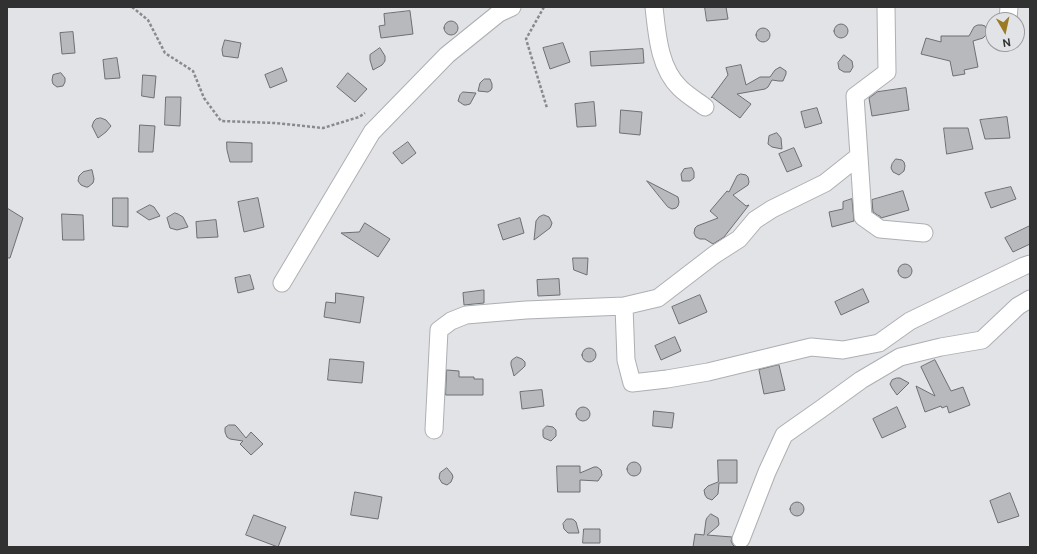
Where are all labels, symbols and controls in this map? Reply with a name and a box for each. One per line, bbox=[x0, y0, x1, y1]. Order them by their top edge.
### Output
north arrow bbox=[985, 12, 1025, 52]
text: N bbox=[1002, 35, 1012, 50]

